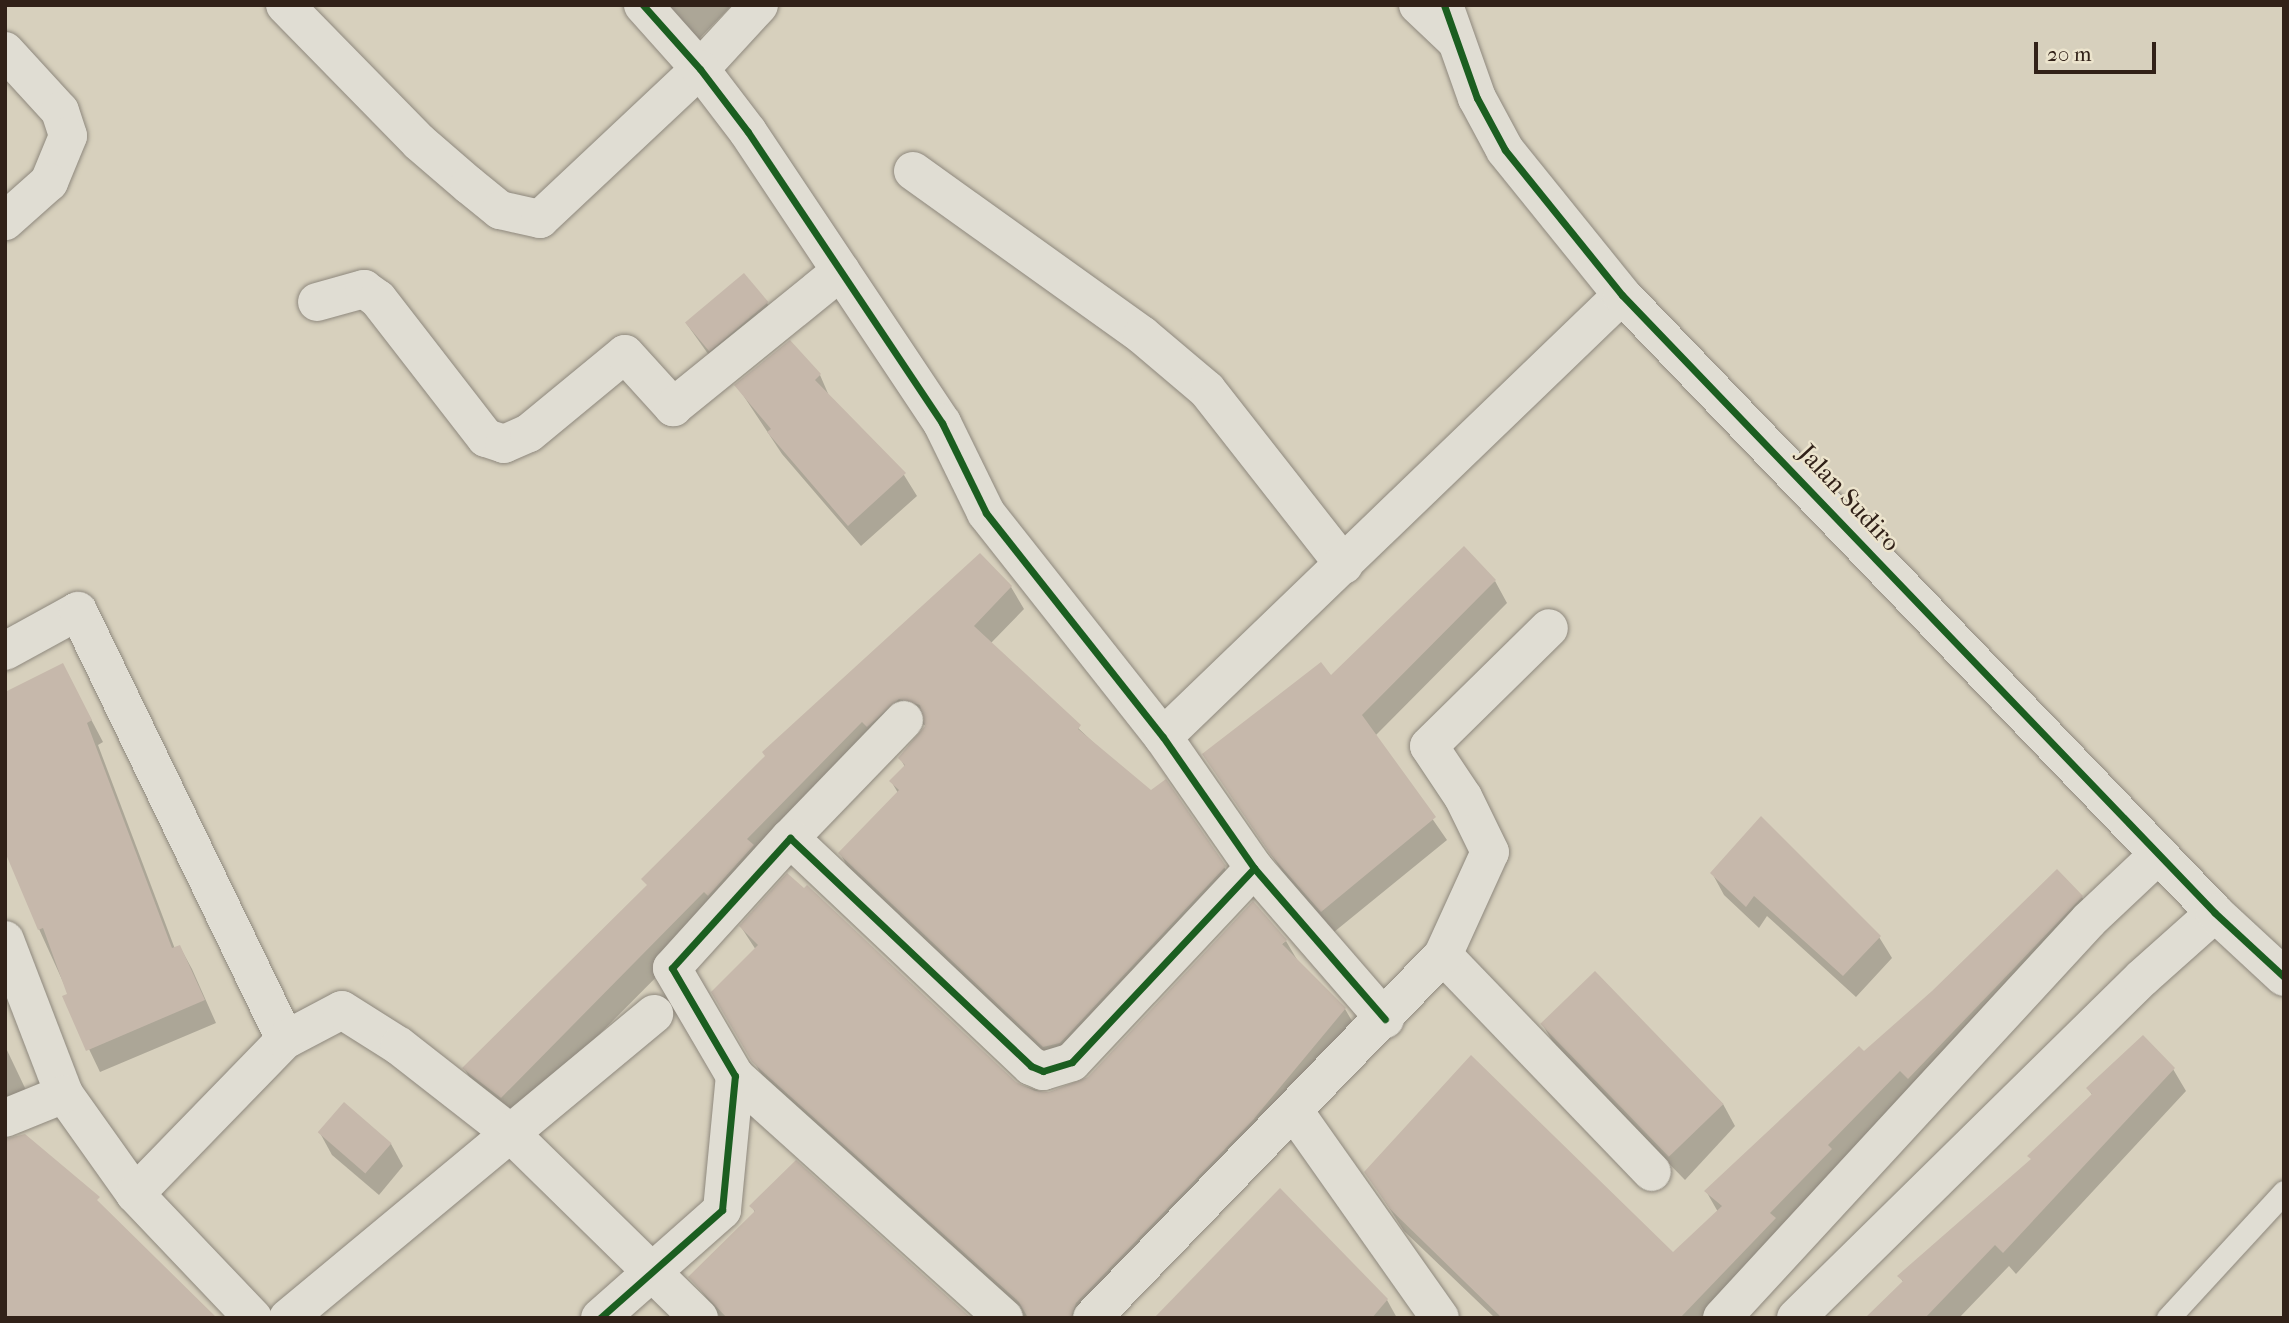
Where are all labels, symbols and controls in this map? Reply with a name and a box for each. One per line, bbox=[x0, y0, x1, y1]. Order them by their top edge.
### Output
scale bar bbox=[2037, 28, 2160, 72]
text: 20 m bbox=[2047, 42, 2091, 66]
street label: Jalan Sudiro bbox=[1792, 438, 1906, 558]

